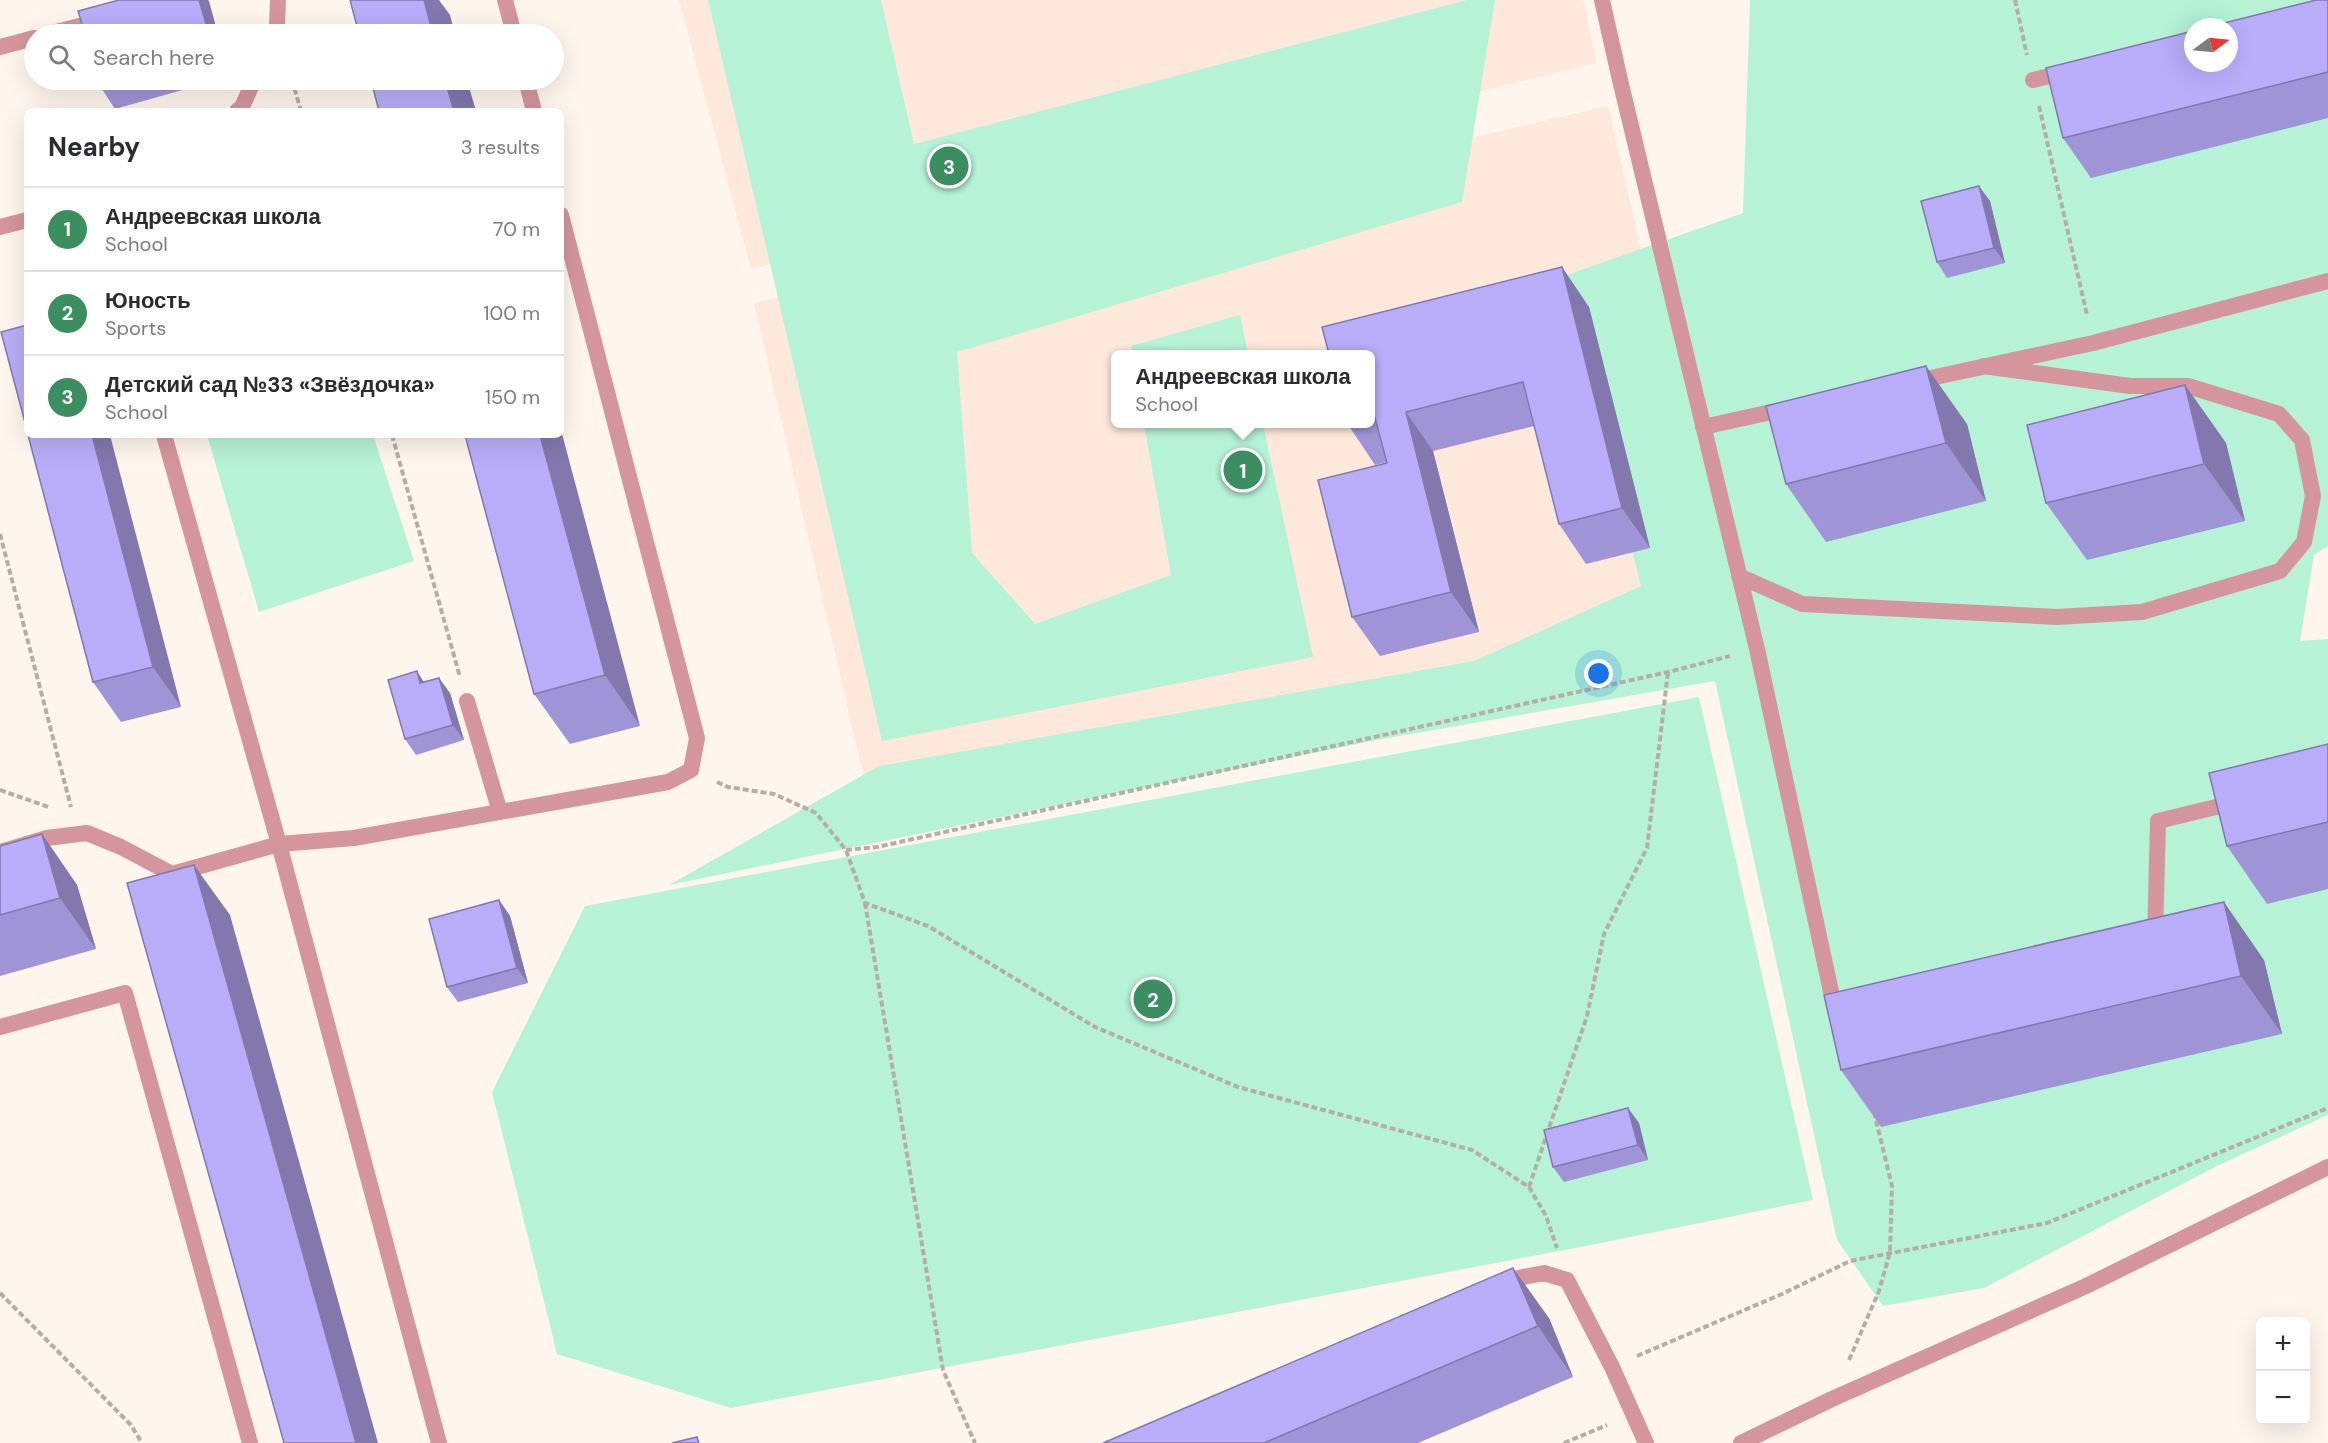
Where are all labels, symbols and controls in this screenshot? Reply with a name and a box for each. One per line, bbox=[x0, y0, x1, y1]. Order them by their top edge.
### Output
north arrow bbox=[2184, 18, 2238, 72]
search box bbox=[24, 24, 564, 90]
icon: search bbox=[45, 41, 78, 74]
text: Search here bbox=[93, 43, 214, 72]
text: Nearby bbox=[48, 130, 140, 164]
text: 3 results bbox=[461, 134, 540, 160]
pin: 3 bbox=[930, 144, 968, 188]
text: Андреевская школа bbox=[105, 202, 321, 231]
text: 1 bbox=[64, 216, 71, 242]
text: 70 m bbox=[493, 216, 540, 242]
text: School bbox=[105, 231, 168, 257]
text: Юность bbox=[105, 286, 191, 315]
text: 2 bbox=[62, 300, 73, 326]
text: 100 m bbox=[483, 300, 540, 326]
text: Sports bbox=[105, 315, 166, 341]
popup bbox=[1111, 350, 1375, 428]
text: Андреевская школа bbox=[1135, 362, 1351, 391]
text: Детский сад №33 «Звёздочка» bbox=[105, 370, 435, 399]
text: 3 bbox=[61, 384, 74, 410]
text: 150 m bbox=[485, 384, 540, 410]
text: School bbox=[1135, 391, 1198, 417]
text: School bbox=[105, 399, 168, 425]
pin: 1 bbox=[1224, 448, 1262, 492]
your location bbox=[1584, 659, 1613, 688]
pin: 2 bbox=[1134, 976, 1172, 1022]
map controls bbox=[2256, 1317, 2310, 1425]
button: + bbox=[2256, 1317, 2310, 1371]
button: − bbox=[2256, 1371, 2310, 1425]

